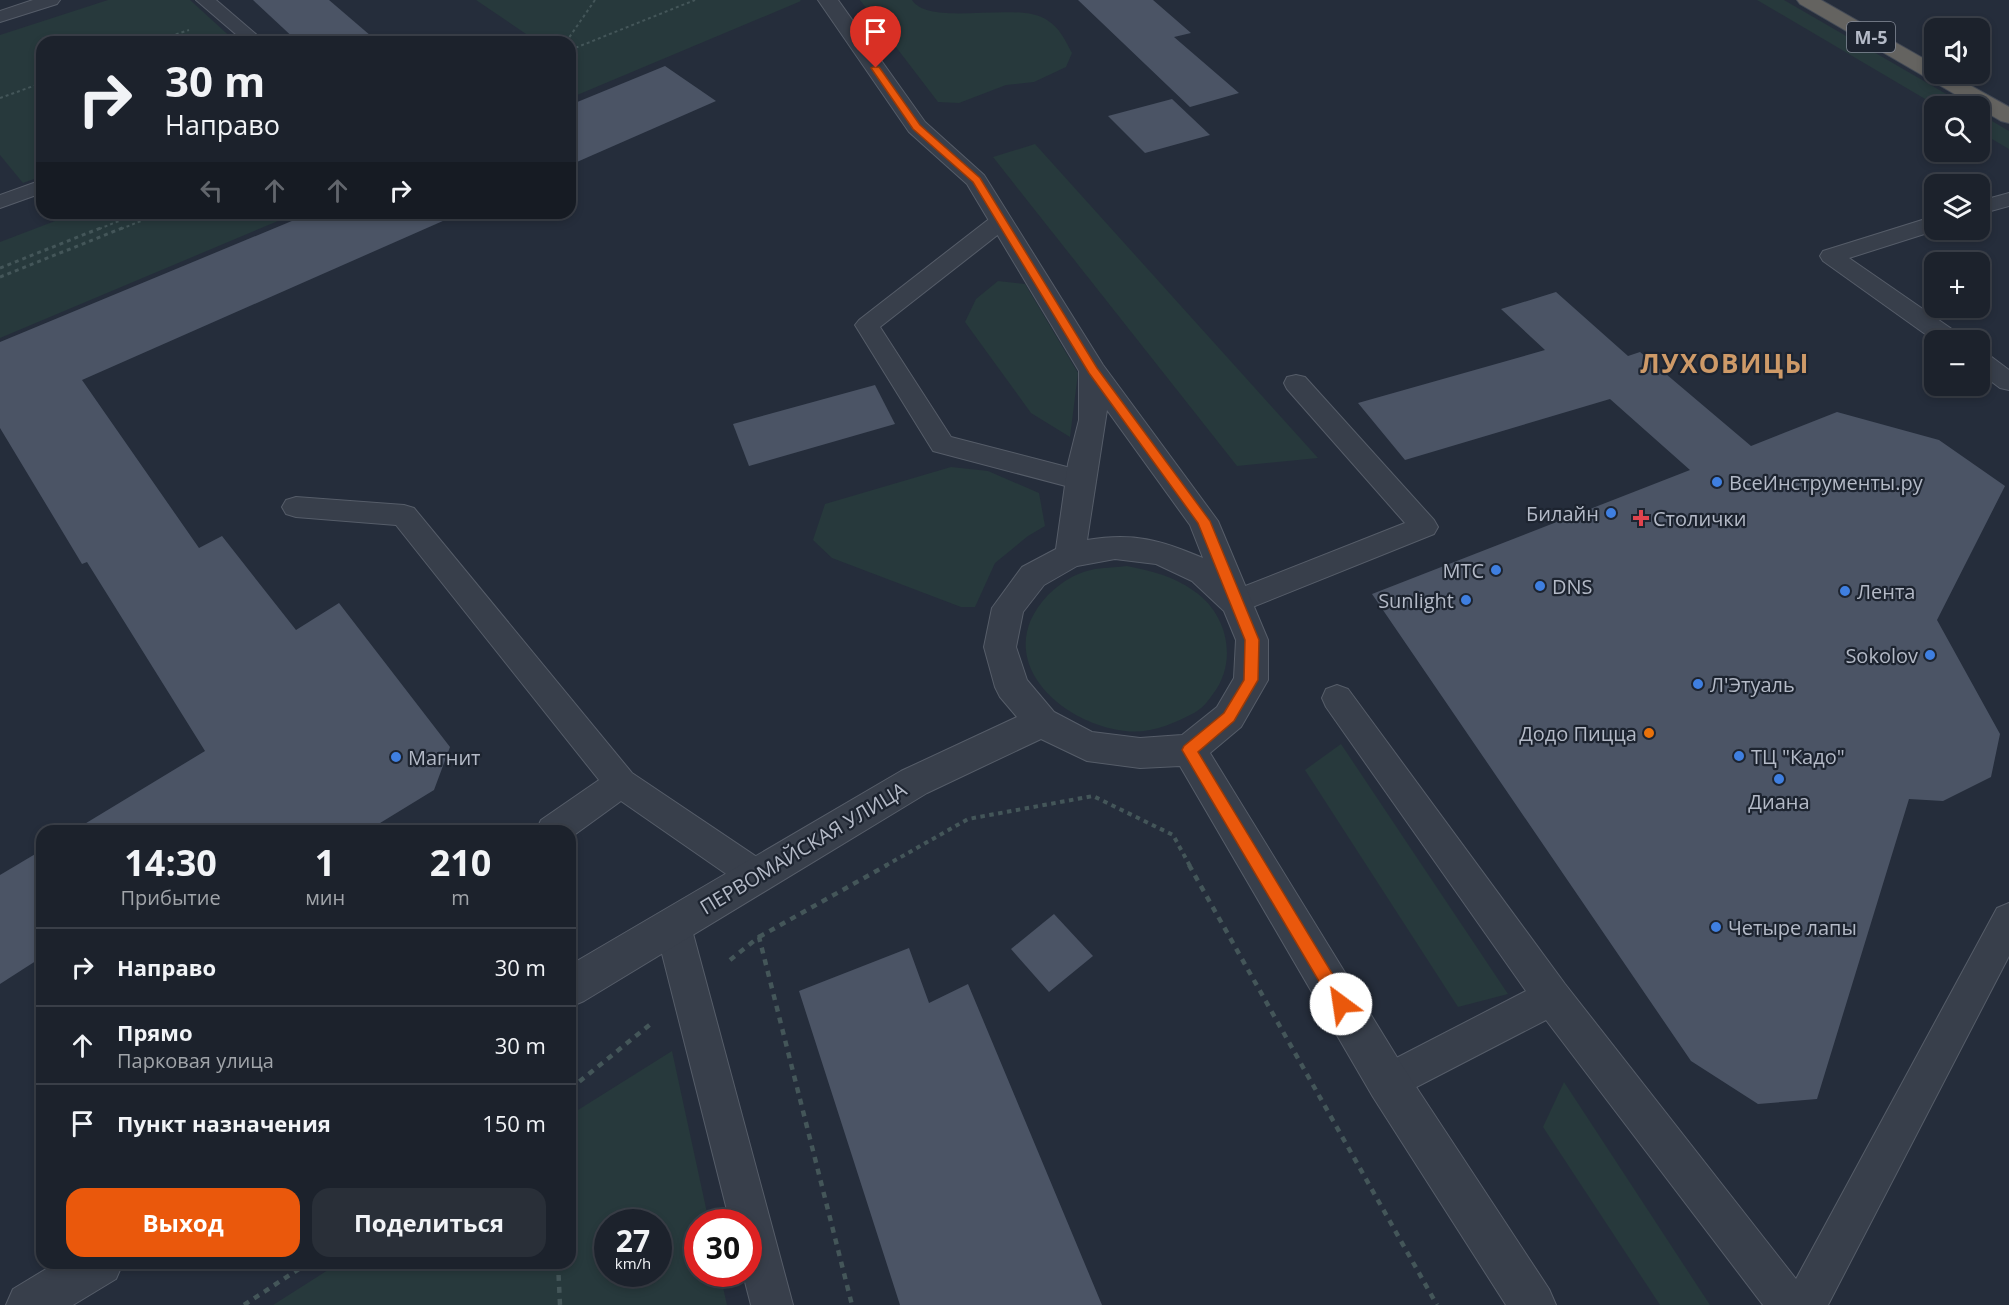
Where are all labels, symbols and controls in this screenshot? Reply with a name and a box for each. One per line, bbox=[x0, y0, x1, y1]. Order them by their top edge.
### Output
pin bbox=[850, 6, 901, 68]
icon: arrive bbox=[859, 15, 892, 48]
map controls bbox=[1924, 18, 1990, 396]
button: sound bbox=[1924, 18, 1990, 84]
road number: М-5 bbox=[1847, 22, 1895, 52]
text: 30 m bbox=[165, 52, 265, 109]
icon: right bbox=[66, 60, 144, 138]
button: search bbox=[1924, 96, 1990, 162]
text: Направо bbox=[165, 106, 280, 143]
icon: left bbox=[195, 174, 228, 207]
icon: ahead bbox=[258, 174, 291, 207]
icon: ahead bbox=[321, 174, 354, 207]
icon: right bbox=[384, 174, 417, 207]
button: layers bbox=[1924, 174, 1990, 240]
button: + bbox=[1924, 252, 1990, 318]
button: − bbox=[1924, 330, 1990, 396]
district label: ЛУХОВИЦЫ bbox=[1640, 345, 1810, 381]
place label: ВсеИнструменты.ру bbox=[1729, 469, 1924, 496]
marker: ВсеИнструменты.ру bbox=[1710, 475, 1724, 489]
place label: Билайн bbox=[1526, 500, 1599, 527]
place label: Столички bbox=[1653, 505, 1746, 532]
marker: Билайн bbox=[1604, 506, 1618, 520]
marker: Столички bbox=[1634, 511, 1648, 525]
place label: МТС bbox=[1442, 557, 1484, 584]
marker: МТС bbox=[1489, 563, 1503, 577]
place label: DNS bbox=[1552, 573, 1593, 600]
place label: Лента bbox=[1857, 578, 1915, 605]
marker: DNS bbox=[1533, 579, 1547, 593]
marker: Лента bbox=[1838, 584, 1852, 598]
place label: Sunlight bbox=[1378, 587, 1454, 614]
marker: Sunlight bbox=[1459, 593, 1473, 607]
place label: Sokolov bbox=[1845, 642, 1918, 669]
marker: Sokolov bbox=[1923, 648, 1937, 662]
place label: Л'Этуаль bbox=[1710, 671, 1795, 698]
marker: Л'Этуаль bbox=[1691, 677, 1705, 691]
place label: Додо Пицца bbox=[1519, 720, 1637, 747]
marker: Додо Пицца bbox=[1642, 726, 1656, 740]
place label: ТЦ "Кадо" bbox=[1751, 743, 1845, 770]
place label: Магнит bbox=[408, 744, 481, 771]
marker: ТЦ "Кадо" bbox=[1732, 749, 1746, 763]
marker: Магнит bbox=[389, 750, 403, 764]
marker: Диана bbox=[1772, 772, 1786, 786]
street label: ПЕРВОМАЙСКАЯ УЛИЦА bbox=[695, 775, 912, 920]
place label: Диана bbox=[1748, 788, 1810, 815]
text: 14:30 bbox=[124, 838, 217, 887]
text: 1 bbox=[315, 838, 335, 887]
text: 210 bbox=[430, 838, 491, 887]
text: Прибытие bbox=[121, 884, 221, 911]
text: мин bbox=[305, 884, 345, 911]
text: m bbox=[451, 884, 470, 911]
place label: Четыре лапы bbox=[1728, 914, 1857, 941]
marker: Четыре лапы bbox=[1709, 920, 1723, 934]
icon: right bbox=[66, 951, 99, 984]
text: Направо bbox=[117, 952, 216, 982]
text: 30 m bbox=[495, 952, 546, 982]
position arrow bbox=[1309, 972, 1373, 1036]
text: Прямо bbox=[117, 1017, 193, 1047]
icon: ahead bbox=[66, 1029, 99, 1062]
text: 30 m bbox=[495, 1030, 546, 1060]
text: Парковая улица bbox=[117, 1047, 274, 1074]
icon: arrive bbox=[66, 1107, 99, 1140]
text: Пункт назначения bbox=[117, 1108, 331, 1138]
text: 150 m bbox=[482, 1108, 546, 1138]
button: Выход bbox=[66, 1188, 300, 1257]
button: Поделиться bbox=[312, 1188, 546, 1257]
speed limit sign: 30 bbox=[684, 1209, 762, 1287]
text: 27 bbox=[616, 1220, 650, 1261]
text: km/h bbox=[615, 1253, 651, 1273]

